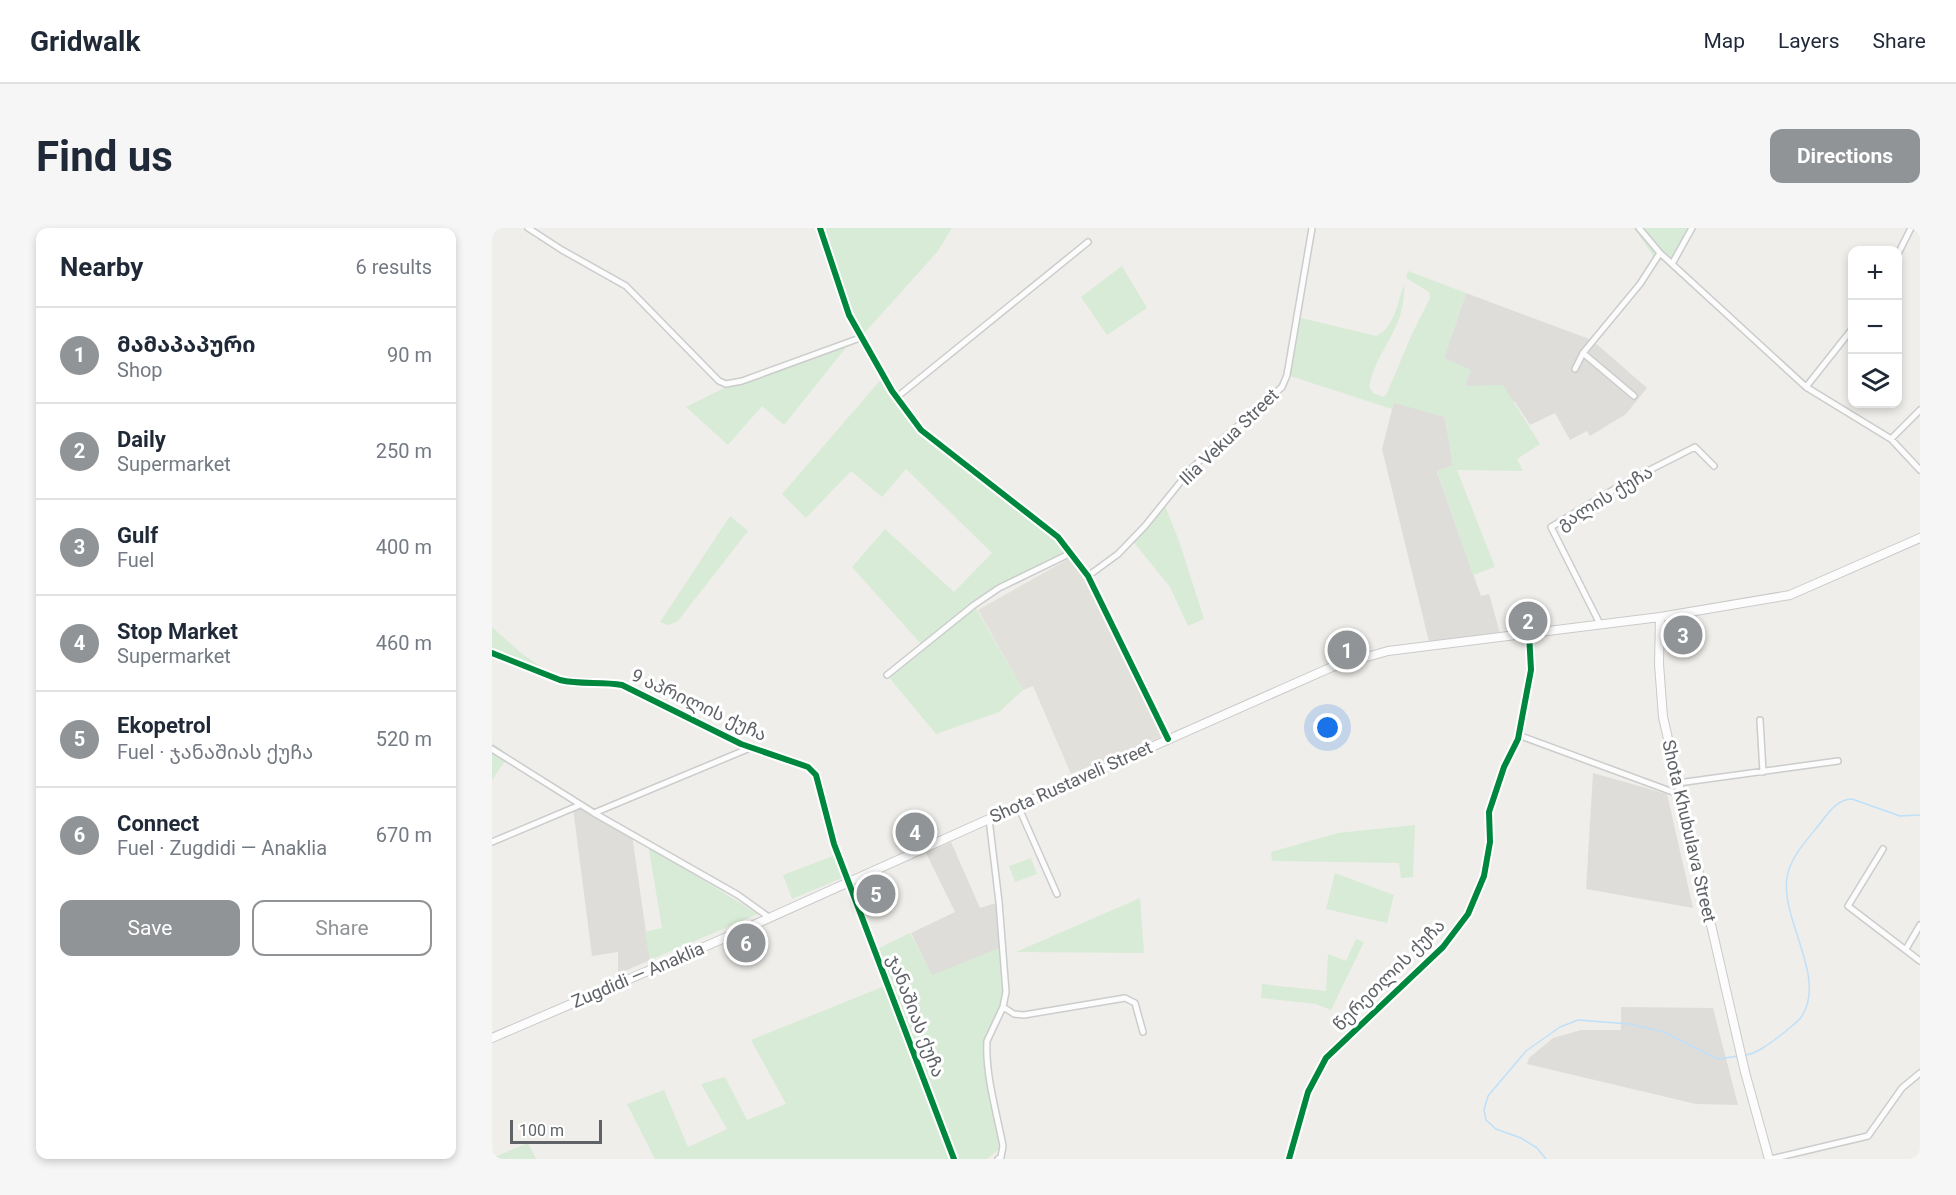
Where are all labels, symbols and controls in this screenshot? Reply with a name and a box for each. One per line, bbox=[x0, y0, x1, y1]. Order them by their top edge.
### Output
text: Gridwalk bbox=[30, 25, 140, 58]
text: Map bbox=[1703, 29, 1745, 53]
text: Layers bbox=[1778, 29, 1839, 53]
text: Share bbox=[1872, 29, 1926, 53]
button: Directions bbox=[1770, 129, 1920, 183]
text: Find us bbox=[36, 132, 173, 181]
map controls bbox=[1848, 246, 1902, 408]
button: + bbox=[1848, 246, 1902, 300]
text: Nearby bbox=[60, 252, 143, 282]
text: 6 results bbox=[356, 255, 432, 279]
button: − bbox=[1848, 300, 1902, 354]
text: მამაპაპური bbox=[117, 332, 256, 357]
text: 1 bbox=[74, 343, 85, 367]
text: 90 m bbox=[387, 343, 432, 367]
button: layers bbox=[1848, 354, 1902, 408]
text: Shop bbox=[117, 358, 163, 382]
street label: Ilia Vekua Street bbox=[1175, 384, 1283, 489]
text: Daily bbox=[117, 427, 166, 452]
text: 2 bbox=[74, 439, 85, 463]
text: 250 m bbox=[376, 439, 432, 463]
text: Supermarket bbox=[117, 452, 231, 476]
street label: გალის ქუჩა bbox=[1553, 461, 1657, 535]
text: Gulf bbox=[117, 523, 158, 548]
text: 3 bbox=[74, 535, 85, 559]
text: 400 m bbox=[376, 535, 432, 559]
text: Fuel bbox=[117, 548, 154, 572]
pin: 2 bbox=[1508, 598, 1548, 644]
pin: 3 bbox=[1664, 612, 1702, 658]
text: Stop Market bbox=[117, 619, 238, 644]
pin: 1 bbox=[1328, 628, 1366, 672]
text: 4 bbox=[74, 631, 85, 655]
text: 460 m bbox=[376, 631, 432, 655]
text: Supermarket bbox=[117, 644, 231, 668]
street label: 9 აპრილის ქუჩა bbox=[628, 664, 770, 746]
text: Ekopetrol bbox=[117, 713, 211, 738]
your location bbox=[1313, 713, 1342, 742]
text: 5 bbox=[74, 727, 85, 751]
text: 520 m bbox=[376, 727, 432, 751]
street label: Shota Rustaveli Street bbox=[986, 736, 1155, 827]
street label: Shota Khubulava Street bbox=[1658, 738, 1721, 924]
text: Fuel · ჯანაშიას ქუჩა bbox=[117, 740, 313, 764]
pin: 4 bbox=[896, 810, 934, 854]
text: Connect bbox=[117, 811, 199, 836]
text: 6 bbox=[74, 823, 85, 847]
text: 670 m bbox=[376, 823, 432, 847]
text: Fuel · Zugdidi — Anaklia bbox=[117, 836, 327, 860]
pin: 5 bbox=[856, 872, 896, 916]
button: Save bbox=[60, 900, 240, 956]
button: Share bbox=[252, 900, 432, 956]
street label: წერეთლის ქუჩა bbox=[1328, 914, 1450, 1036]
pin: 6 bbox=[726, 920, 766, 966]
street label: Zugdidi — Anaklia bbox=[568, 937, 707, 1012]
street label: ჯანაშიას ქუჩა bbox=[883, 952, 949, 1080]
scale bar bbox=[510, 1117, 602, 1144]
text: 100 m bbox=[519, 1121, 564, 1140]

